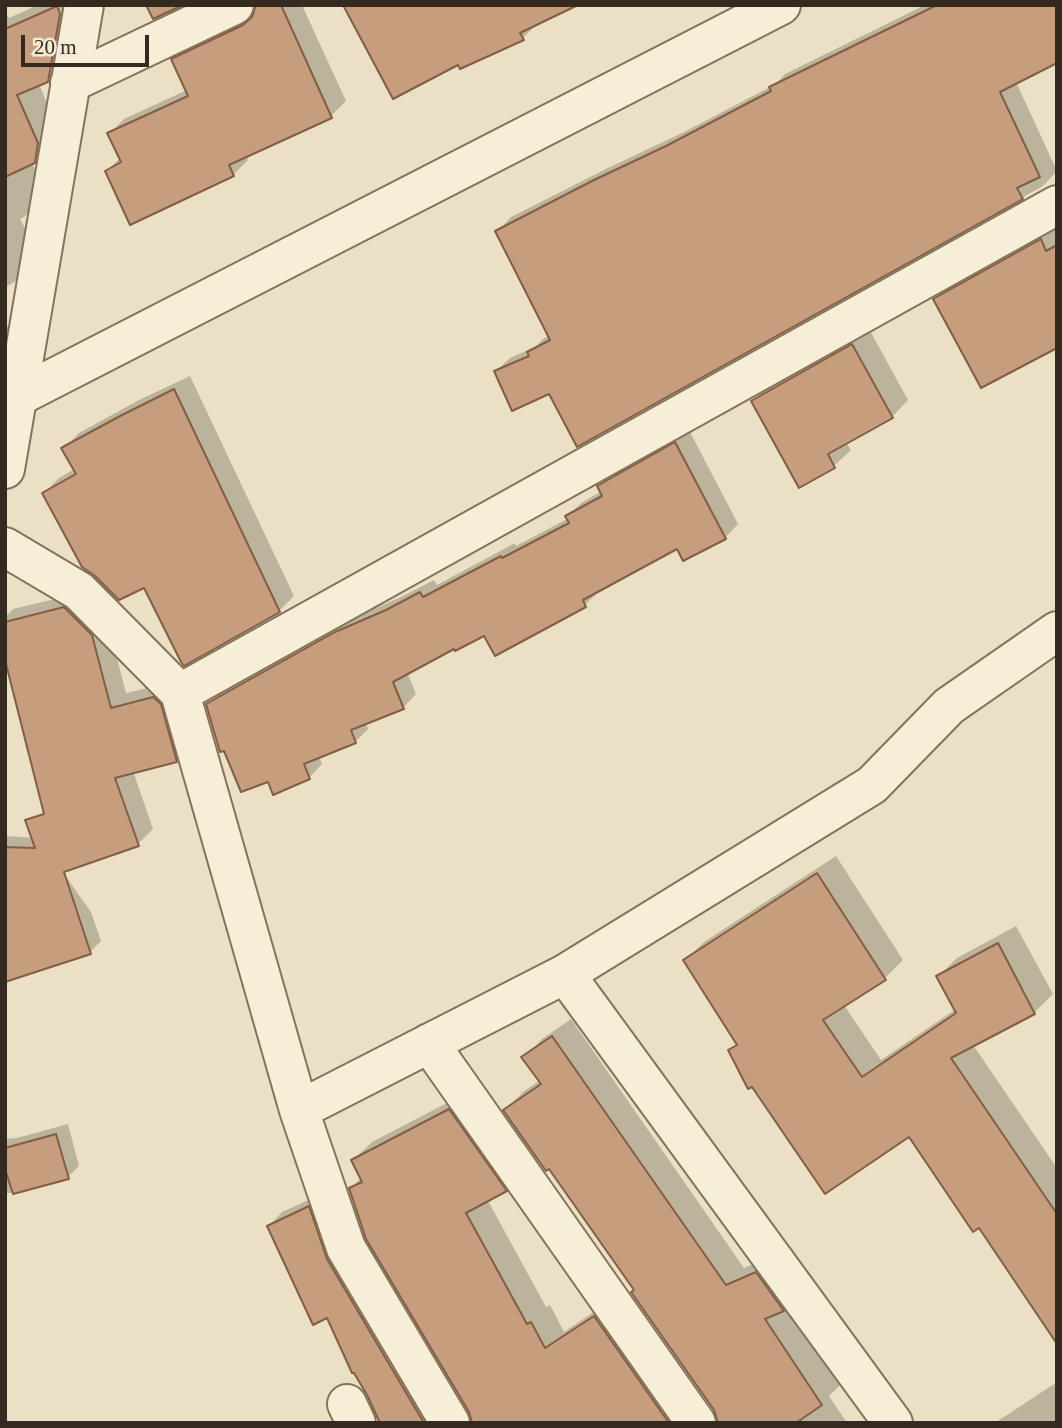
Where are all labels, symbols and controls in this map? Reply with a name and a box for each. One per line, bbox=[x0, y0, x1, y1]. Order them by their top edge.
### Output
scale bar bbox=[24, 21, 152, 65]
text: 20 m bbox=[34, 35, 77, 59]

